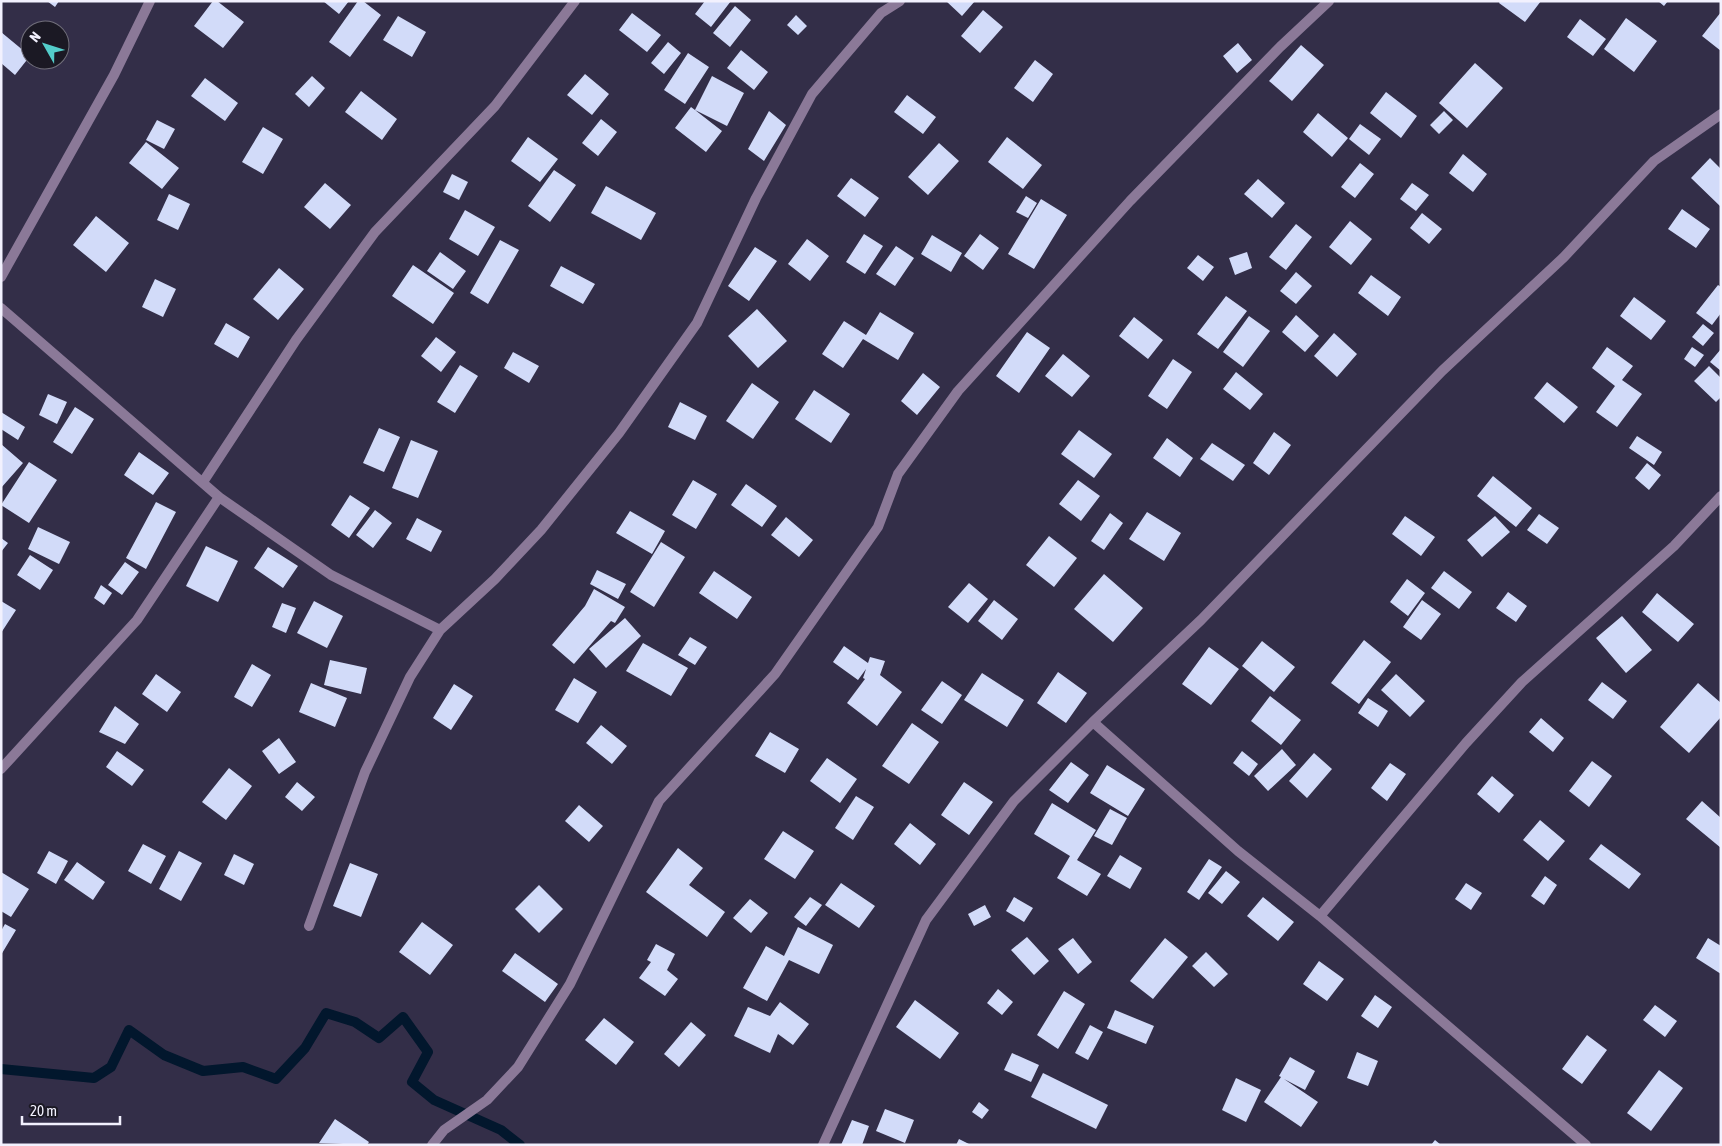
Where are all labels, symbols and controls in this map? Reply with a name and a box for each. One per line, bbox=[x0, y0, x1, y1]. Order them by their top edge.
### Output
north arrow bbox=[20, 20, 70, 70]
text: N bbox=[26, 29, 44, 45]
scale bar bbox=[22, 1094, 120, 1126]
text: 20 m bbox=[30, 1102, 57, 1119]

